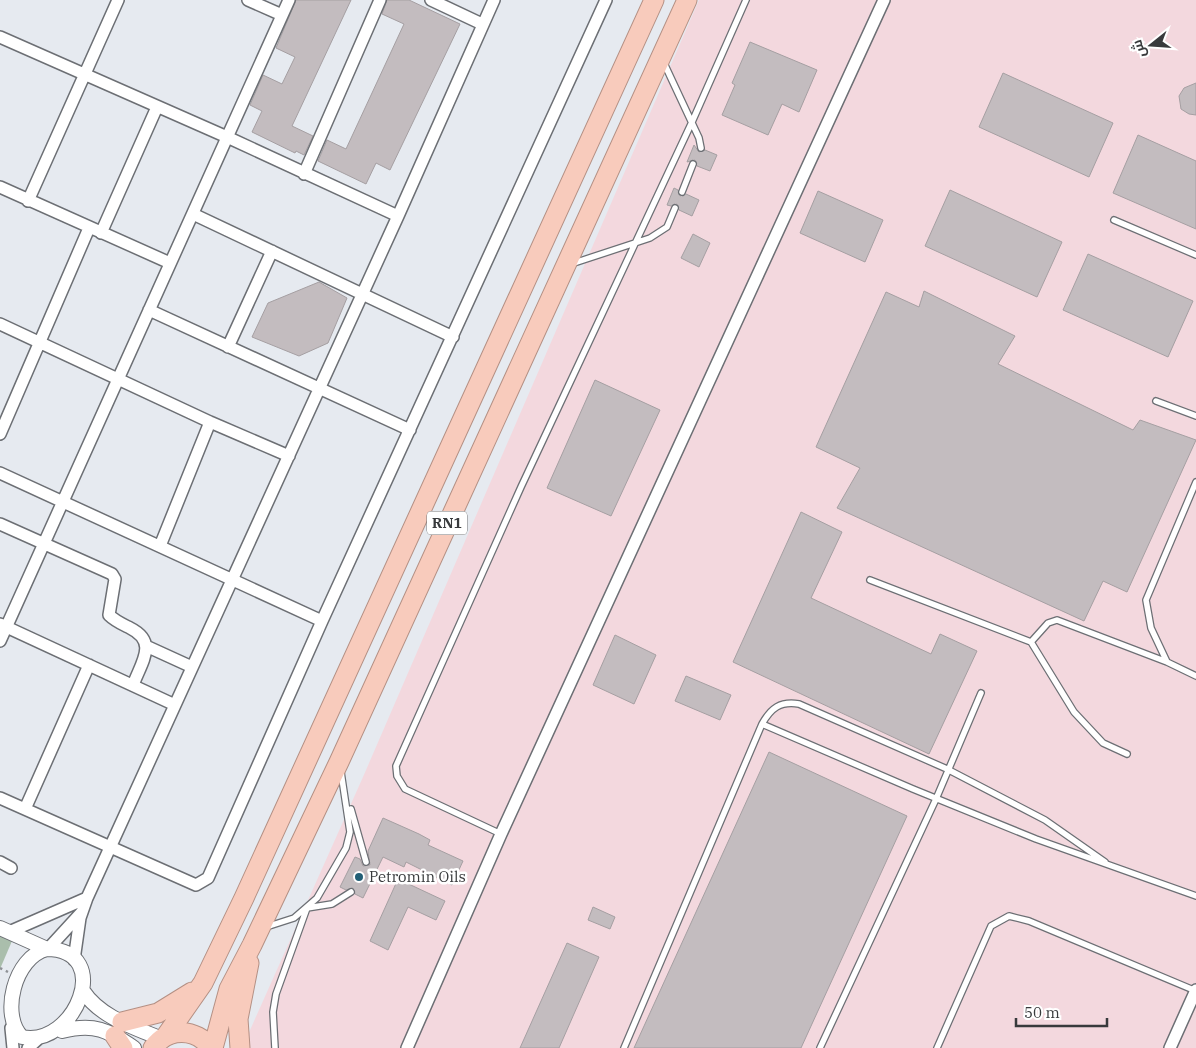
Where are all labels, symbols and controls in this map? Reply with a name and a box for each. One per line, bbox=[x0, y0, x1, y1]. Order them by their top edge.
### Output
north arrow bbox=[1126, 20, 1176, 70]
text: ش bbox=[1127, 38, 1150, 60]
road number: RN1 bbox=[427, 512, 467, 534]
place label: Petromin Oils bbox=[369, 867, 466, 886]
marker: Petromin Oils bbox=[353, 871, 365, 883]
scale bar bbox=[1016, 996, 1107, 1028]
text: 50 m bbox=[1024, 1003, 1060, 1022]

